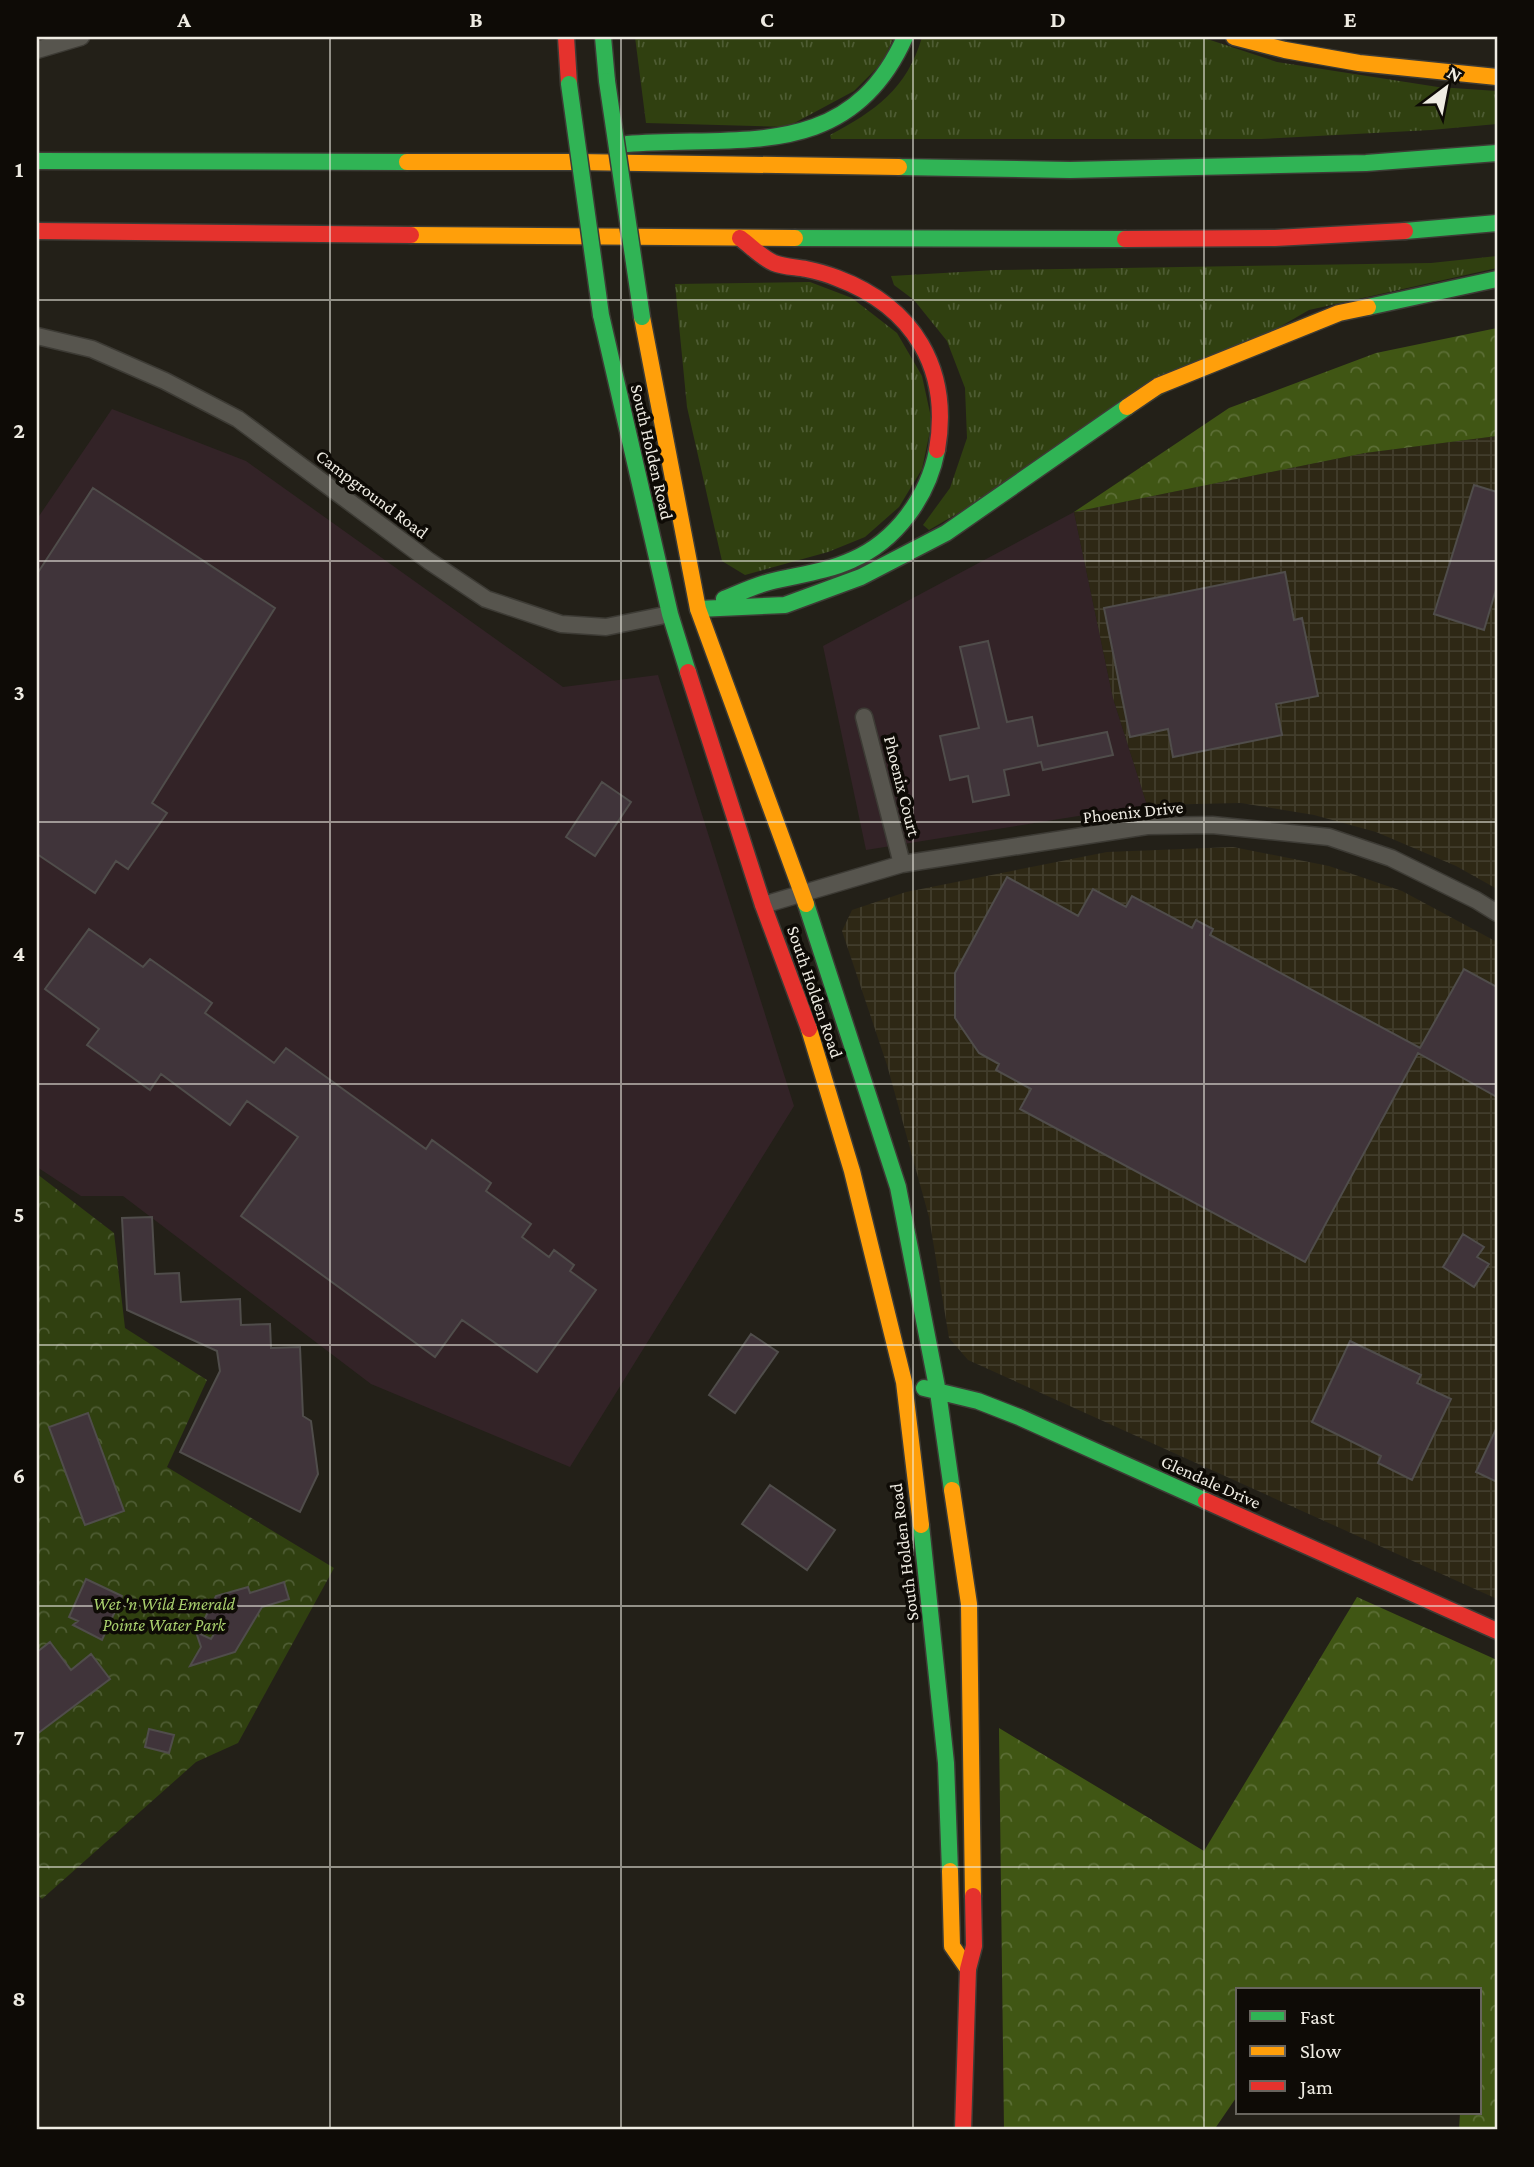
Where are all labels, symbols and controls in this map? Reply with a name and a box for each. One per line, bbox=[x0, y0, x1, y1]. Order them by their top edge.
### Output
text: A bbox=[176, 6, 191, 32]
text: B bbox=[469, 6, 483, 32]
text: C bbox=[760, 6, 774, 32]
text: D bbox=[1050, 6, 1066, 32]
text: E bbox=[1343, 6, 1357, 32]
north arrow bbox=[1412, 52, 1482, 122]
text: N bbox=[1444, 62, 1466, 86]
text: 1 bbox=[15, 156, 24, 182]
street label: South Holden Road bbox=[627, 382, 677, 522]
text: 2 bbox=[13, 417, 25, 443]
street label: Campground Road bbox=[312, 445, 432, 543]
text: 3 bbox=[13, 679, 25, 705]
street label: Phoenix Court bbox=[880, 734, 924, 839]
street label: Phoenix Drive bbox=[1082, 797, 1184, 827]
street label: South Holden Road bbox=[783, 923, 847, 1061]
text: 4 bbox=[13, 940, 25, 966]
text: 5 bbox=[13, 1201, 25, 1227]
street label: Glendale Drive bbox=[1158, 1451, 1264, 1513]
text: 6 bbox=[13, 1462, 25, 1488]
street label: South Holden Road bbox=[886, 1482, 922, 1622]
park label: Wet 'n Wild Emerald Pointe Water Park bbox=[93, 1594, 236, 1635]
text: 7 bbox=[13, 1724, 25, 1750]
text: 8 bbox=[12, 1985, 26, 2011]
legend bbox=[1236, 1988, 1482, 2114]
text: Fast bbox=[1300, 2005, 1336, 2029]
text: Slow bbox=[1300, 2039, 1342, 2063]
text: Jam bbox=[1298, 2075, 1333, 2099]

